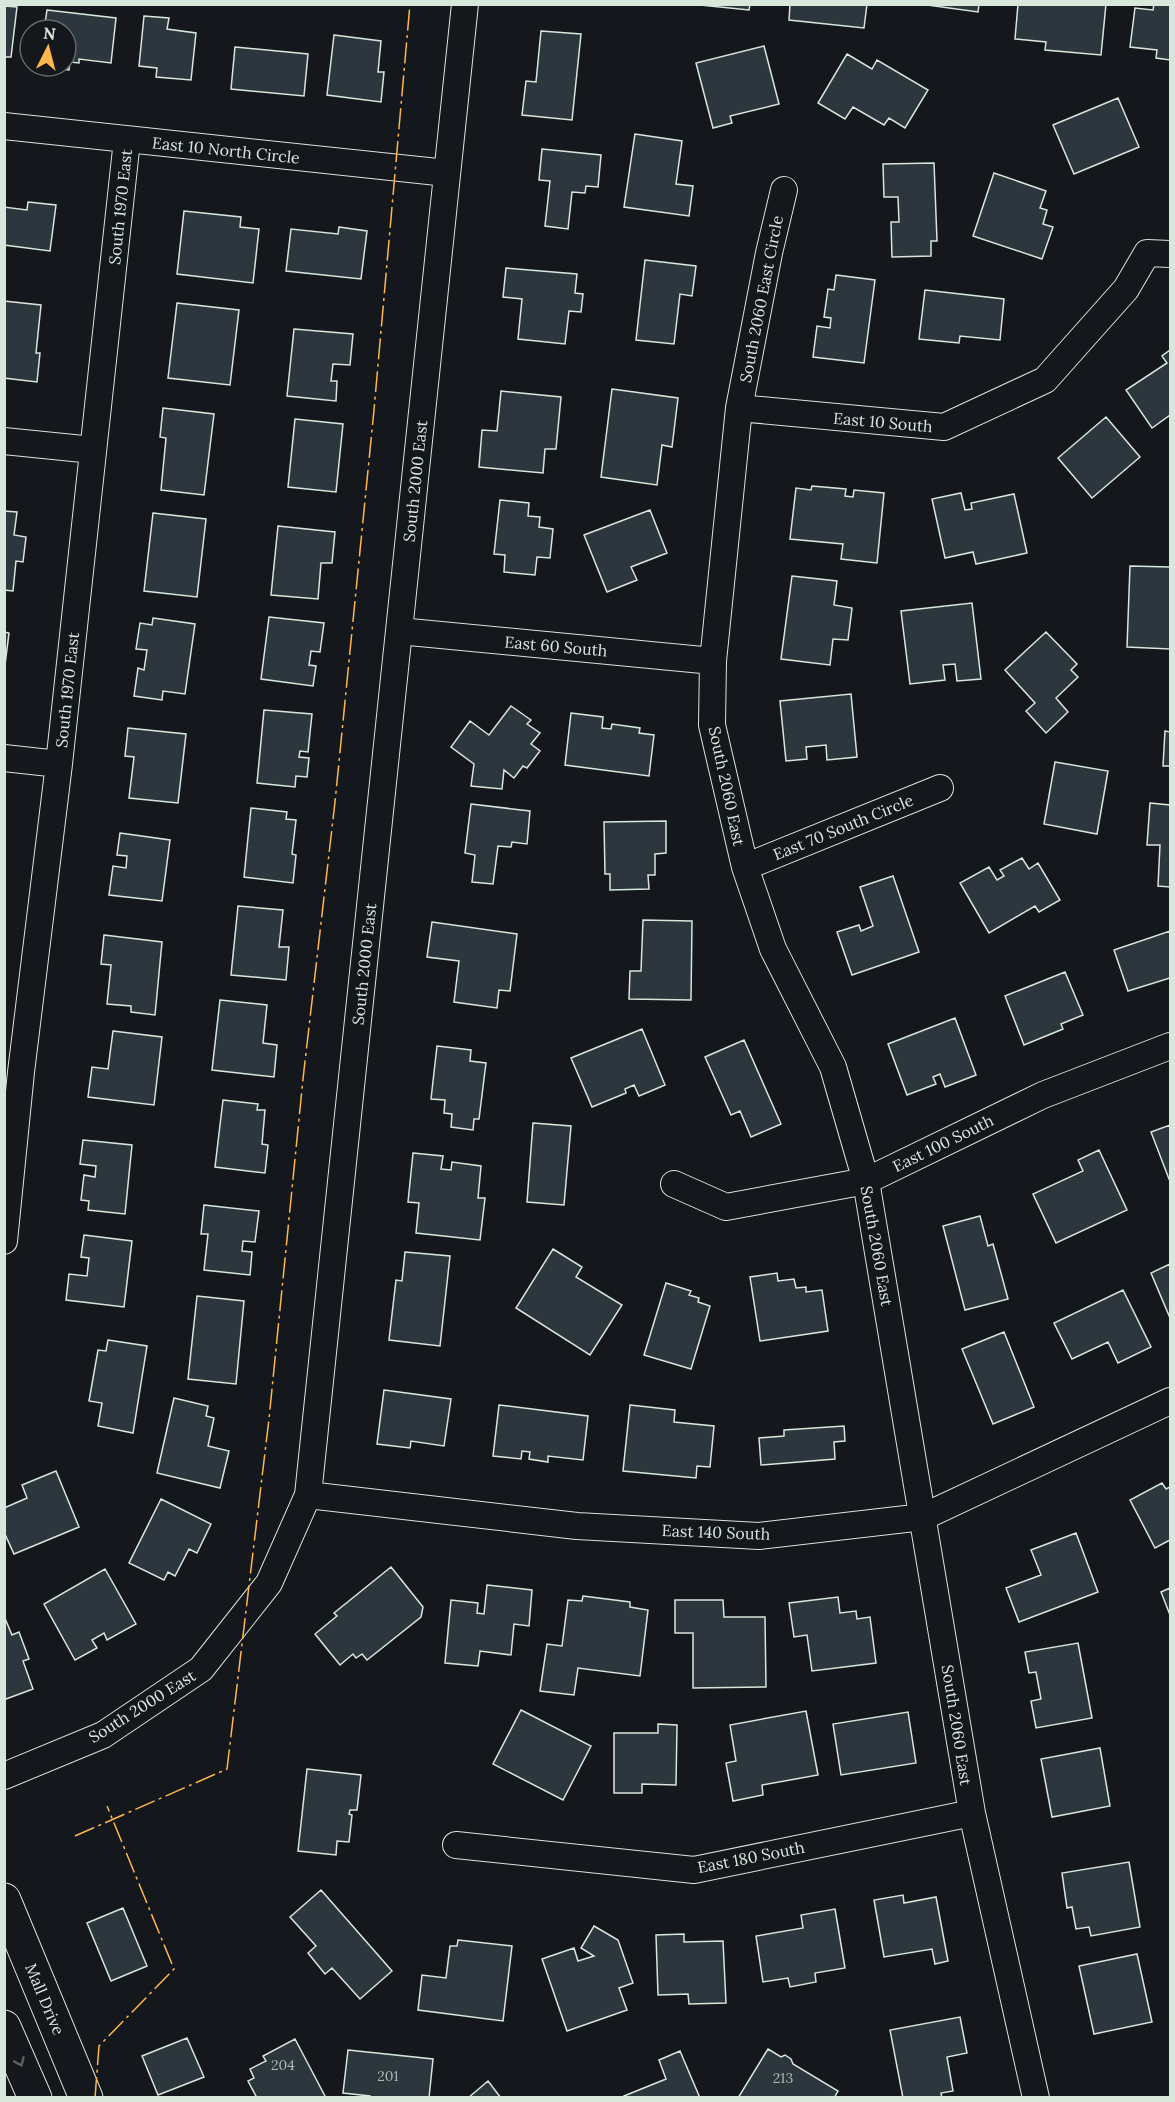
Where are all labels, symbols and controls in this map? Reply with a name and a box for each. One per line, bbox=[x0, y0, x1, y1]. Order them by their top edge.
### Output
north arrow bbox=[18, 18, 78, 78]
text: N bbox=[42, 22, 57, 44]
street label: East 10 North Circle bbox=[151, 132, 301, 168]
street label: South 1970 East bbox=[104, 147, 136, 266]
street label: South 2060 East Circle bbox=[735, 213, 787, 384]
street label: East 10 South bbox=[832, 408, 934, 436]
street label: South 2000 East bbox=[399, 418, 431, 543]
street label: South 1970 East bbox=[51, 630, 83, 749]
street label: East 60 South bbox=[504, 632, 609, 660]
street label: South 2060 East bbox=[705, 724, 750, 848]
street label: East 70 South Circle bbox=[770, 790, 916, 864]
street label: South 2000 East bbox=[348, 901, 380, 1026]
street label: East 100 South bbox=[889, 1110, 997, 1176]
street label: South 2060 East bbox=[857, 1184, 898, 1308]
street label: East 140 South bbox=[661, 1520, 771, 1544]
street label: South 2060 East bbox=[938, 1663, 977, 1787]
street label: South 2000 East bbox=[85, 1665, 200, 1747]
street label: East 180 South bbox=[696, 1837, 807, 1877]
street label: Mall Drive bbox=[21, 1960, 69, 2038]
one-way arrow bbox=[13, 2056, 25, 2067]
house number: 204 bbox=[271, 2056, 295, 2074]
house number: 201 bbox=[377, 2067, 399, 2085]
house number: 213 bbox=[773, 2069, 793, 2087]

